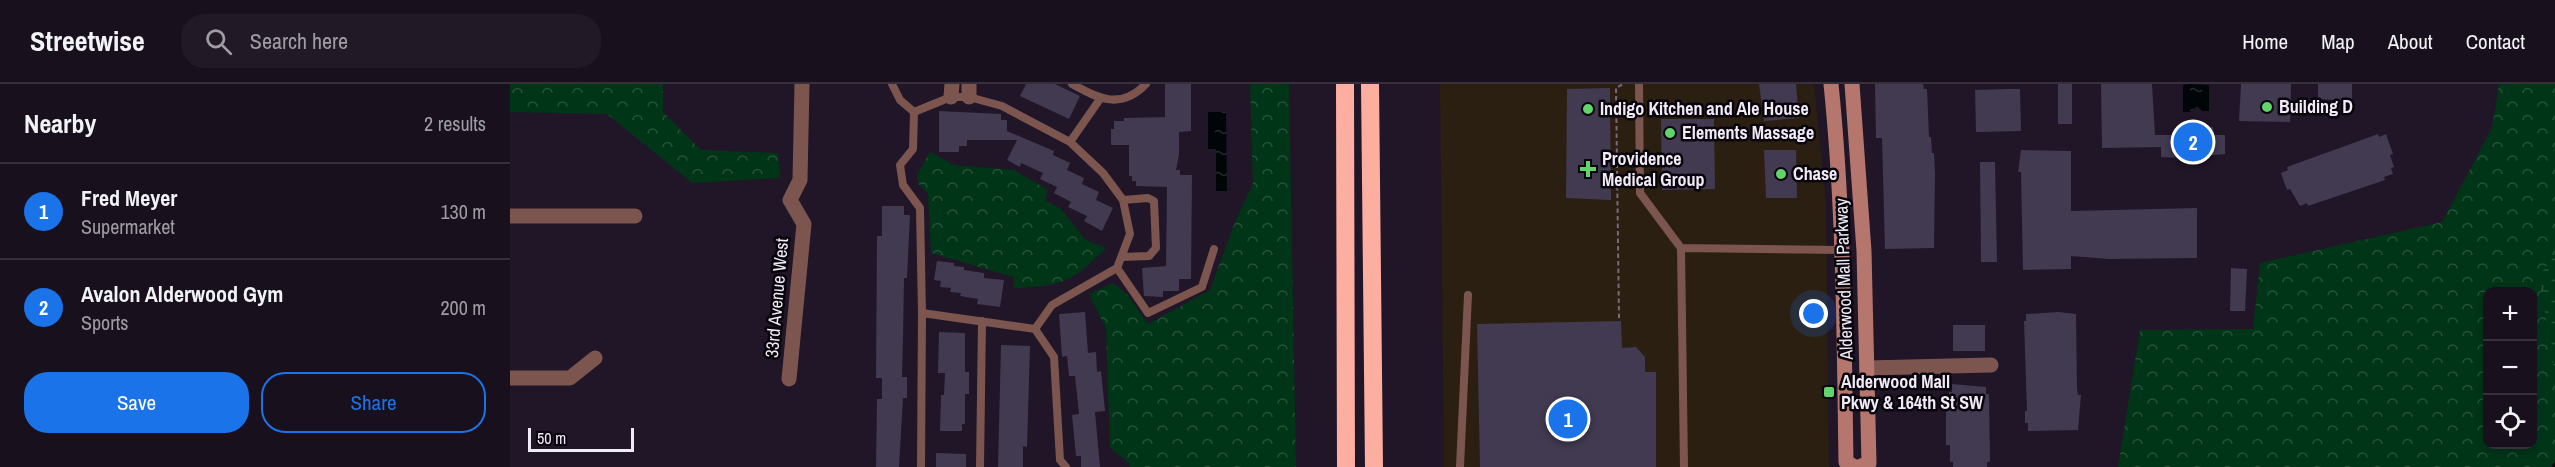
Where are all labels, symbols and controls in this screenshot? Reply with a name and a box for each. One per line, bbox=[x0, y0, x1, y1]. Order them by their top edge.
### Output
search box bbox=[181, 14, 601, 68]
text: Streetwise bbox=[30, 22, 145, 60]
icon: search bbox=[202, 25, 235, 58]
text: Search here bbox=[250, 26, 348, 56]
text: Home bbox=[2242, 27, 2288, 56]
text: Map bbox=[2321, 27, 2355, 56]
text: About bbox=[2388, 27, 2433, 56]
text: Contact bbox=[2466, 27, 2525, 56]
place label: Building D bbox=[2279, 94, 2353, 119]
place label: Indigo Kitchen and Ale House bbox=[1600, 96, 1809, 121]
marker: Building D bbox=[2260, 100, 2274, 114]
marker: Indigo Kitchen and Ale House bbox=[1581, 102, 1595, 116]
text: Nearby bbox=[24, 106, 96, 141]
text: 2 results bbox=[424, 110, 486, 137]
place label: Elements Massage bbox=[1682, 120, 1814, 145]
pin: 2 bbox=[2174, 120, 2212, 164]
marker: Elements Massage bbox=[1663, 126, 1677, 140]
place label: Providence Medical Group bbox=[1602, 146, 1705, 192]
marker: Providence Medical Group bbox=[1579, 160, 1597, 178]
place label: Chase bbox=[1793, 161, 1837, 186]
marker: Chase bbox=[1774, 167, 1788, 181]
text: Fred Meyer bbox=[81, 183, 177, 213]
street label: Alderwood Mall Parkway bbox=[1828, 197, 1859, 361]
text: 1 bbox=[39, 198, 48, 225]
text: 130 m bbox=[440, 198, 486, 225]
text: Supermarket bbox=[81, 213, 175, 240]
street label: 33rd Avenue West bbox=[759, 237, 794, 359]
text: Avalon Alderwood Gym bbox=[81, 279, 283, 309]
map controls bbox=[2483, 287, 2537, 449]
button: + bbox=[2483, 287, 2537, 341]
text: 2 bbox=[39, 294, 48, 321]
text: 200 m bbox=[440, 294, 486, 321]
your location bbox=[1799, 299, 1828, 328]
text: Sports bbox=[81, 309, 128, 336]
button: − bbox=[2483, 341, 2537, 395]
place label: Alderwood Mall Pkwy & 164th St SW bbox=[1841, 369, 1983, 415]
button: Save bbox=[24, 372, 249, 433]
button: Share bbox=[261, 372, 486, 433]
marker: Alderwood Mall Pkwy & 164th St SW bbox=[1822, 385, 1836, 399]
button: locate bbox=[2483, 395, 2537, 449]
pin: 1 bbox=[1548, 396, 1588, 442]
scale bar bbox=[528, 425, 634, 452]
text: 50 m bbox=[537, 427, 566, 449]

